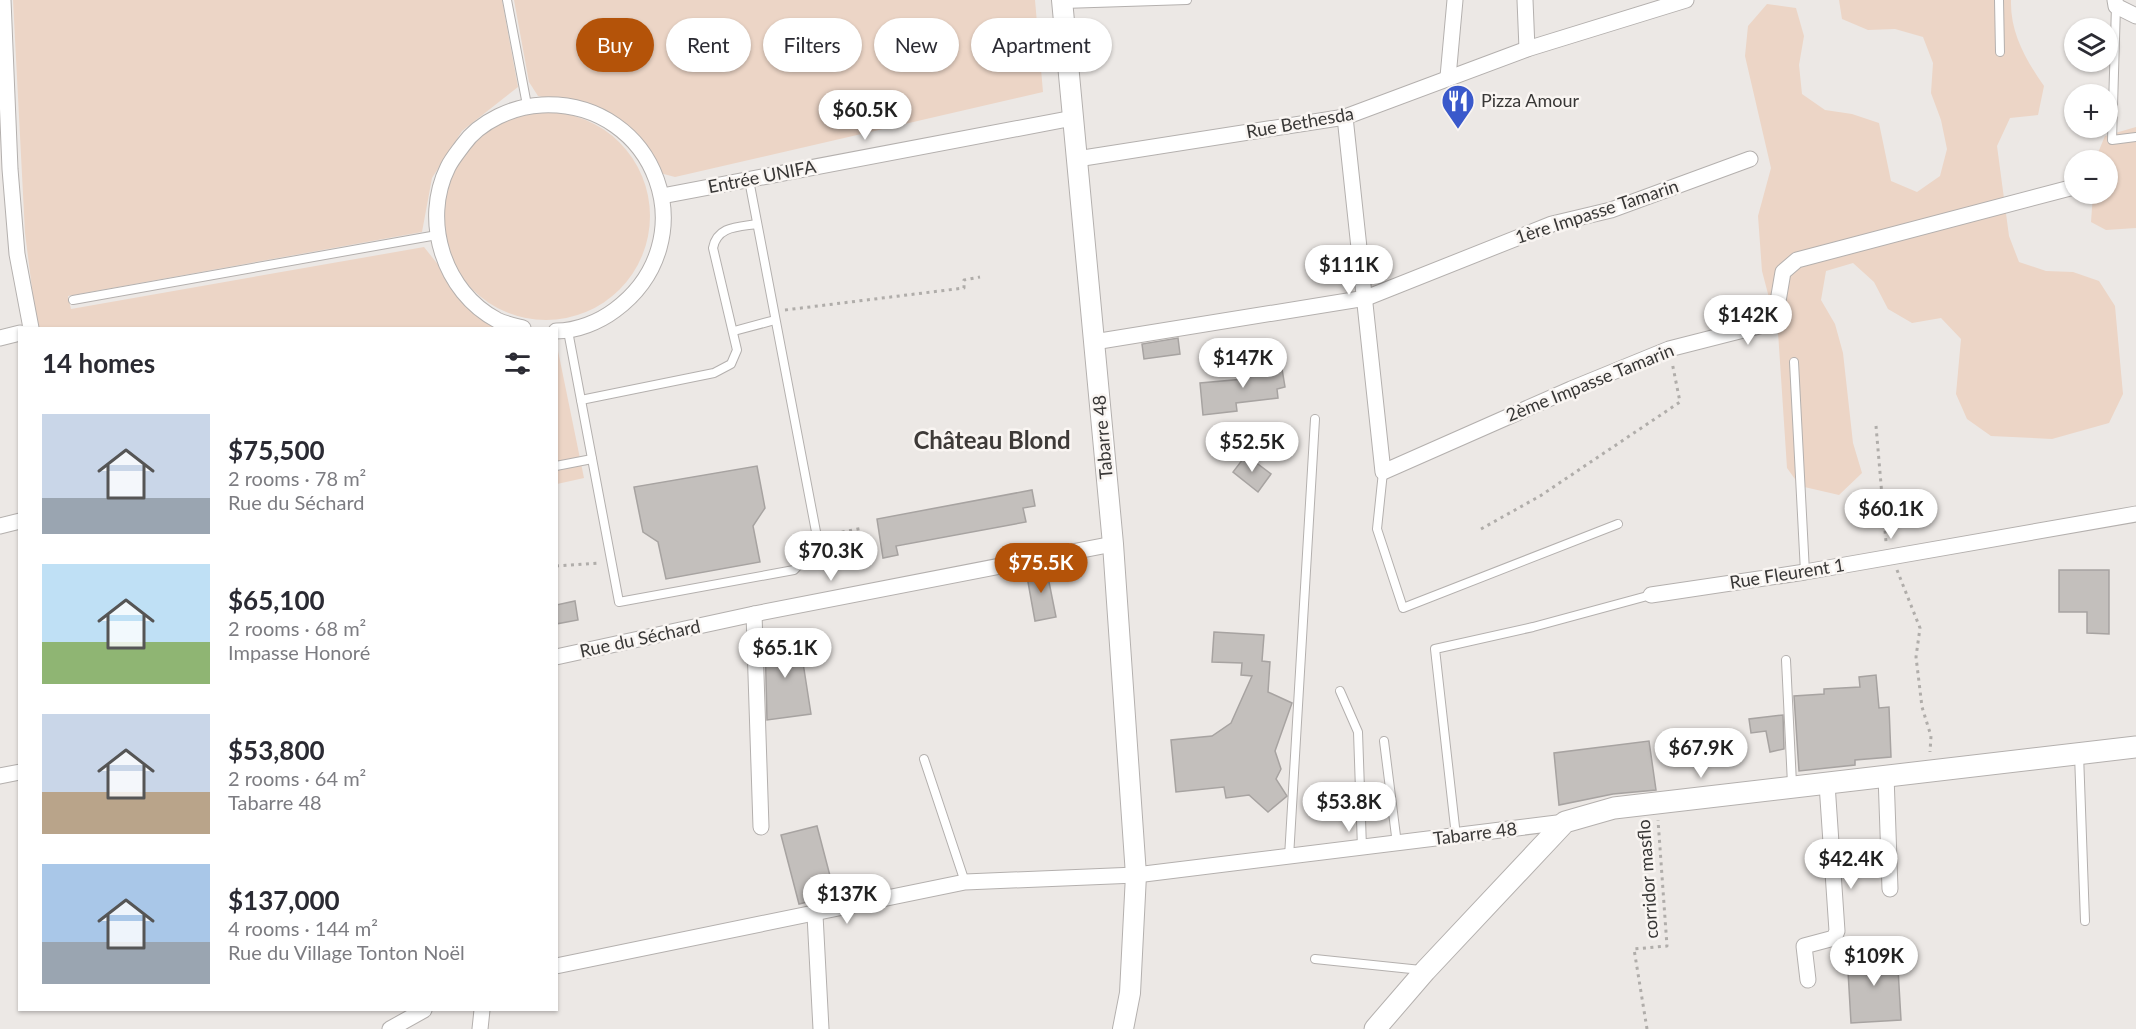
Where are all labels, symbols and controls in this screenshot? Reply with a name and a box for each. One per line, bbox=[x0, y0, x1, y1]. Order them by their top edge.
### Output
chip: Buy bbox=[576, 18, 654, 72]
chip: Rent bbox=[666, 18, 751, 72]
chip: Filters bbox=[763, 18, 862, 72]
chip: New bbox=[874, 18, 959, 72]
chip: Apartment bbox=[971, 18, 1112, 72]
map controls bbox=[2064, 18, 2118, 204]
button: layers bbox=[2064, 18, 2118, 72]
restaurant icon: Pizza Amour bbox=[1440, 83, 1476, 130]
button: + bbox=[2064, 84, 2118, 138]
place label: Pizza Amour bbox=[1481, 89, 1579, 111]
pin: $60.5K bbox=[816, 90, 914, 141]
text: $60.5K bbox=[833, 97, 897, 121]
street label: Rue Bethesda bbox=[1244, 102, 1355, 142]
button: − bbox=[2064, 150, 2118, 204]
street label: Entrée UNIFA bbox=[706, 155, 819, 197]
street label: 1ère Impasse Tamarin bbox=[1512, 174, 1681, 248]
pin: $111K bbox=[1307, 245, 1391, 296]
text: $111K bbox=[1319, 252, 1379, 276]
pin: $142K bbox=[1706, 295, 1790, 346]
text: $142K bbox=[1718, 302, 1778, 326]
pin: $147K bbox=[1201, 338, 1285, 389]
street label: 2ème Impasse Tamarin bbox=[1503, 338, 1677, 426]
text: $147K bbox=[1213, 345, 1273, 369]
text: 14 homes bbox=[42, 347, 155, 379]
icon: filters bbox=[501, 347, 534, 380]
street label: Tabarre 48 bbox=[1087, 394, 1117, 480]
pin: $52.5K bbox=[1203, 422, 1301, 473]
district label: Château Blond bbox=[913, 425, 1071, 454]
text: $52.5K bbox=[1220, 429, 1284, 453]
text: $75,500 bbox=[228, 434, 325, 466]
icon: home bbox=[90, 438, 162, 510]
text: 2 rooms · 78 m² bbox=[228, 466, 366, 490]
pin: $60.1K bbox=[1842, 489, 1940, 540]
text: Rue du Séchard bbox=[228, 490, 365, 514]
text: $60.1K bbox=[1859, 496, 1923, 520]
pin: $70.3K bbox=[782, 531, 880, 582]
text: $70.3K bbox=[799, 538, 863, 562]
pin: $75.5K bbox=[992, 543, 1090, 594]
text: $75.5K bbox=[1009, 550, 1073, 574]
street label: Rue Fleurent 1 bbox=[1728, 553, 1846, 593]
text: $65,100 bbox=[228, 584, 325, 616]
icon: home bbox=[90, 588, 162, 660]
street label: Rue du Séchard bbox=[577, 614, 702, 662]
text: 2 rooms · 68 m² bbox=[228, 616, 366, 640]
pin: $65.1K bbox=[736, 628, 834, 679]
text: $65.1K bbox=[753, 635, 817, 659]
text: Impasse Honoré bbox=[228, 640, 370, 664]
pin: $67.9K bbox=[1652, 728, 1750, 779]
text: $53,800 bbox=[228, 734, 325, 766]
text: $67.9K bbox=[1669, 735, 1733, 759]
icon: home bbox=[90, 738, 162, 810]
text: 2 rooms · 64 m² bbox=[228, 766, 366, 790]
pin: $53.8K bbox=[1300, 782, 1398, 833]
text: $53.8K bbox=[1317, 789, 1381, 813]
text: Tabarre 48 bbox=[228, 790, 322, 814]
street label: Tabarre 48 bbox=[1432, 817, 1518, 849]
street label: corridor masflo bbox=[1632, 819, 1662, 939]
pin: $42.4K bbox=[1802, 839, 1900, 890]
text: $42.4K bbox=[1819, 846, 1883, 870]
pin: $137K bbox=[805, 874, 889, 925]
text: $137K bbox=[817, 881, 877, 905]
text: $137,000 bbox=[228, 884, 340, 916]
icon: home bbox=[90, 888, 162, 960]
text: 4 rooms · 144 m² bbox=[228, 916, 378, 940]
pin: $109K bbox=[1832, 936, 1916, 987]
text: Rue du Village Tonton Noël bbox=[228, 940, 465, 964]
text: $109K bbox=[1844, 943, 1904, 967]

